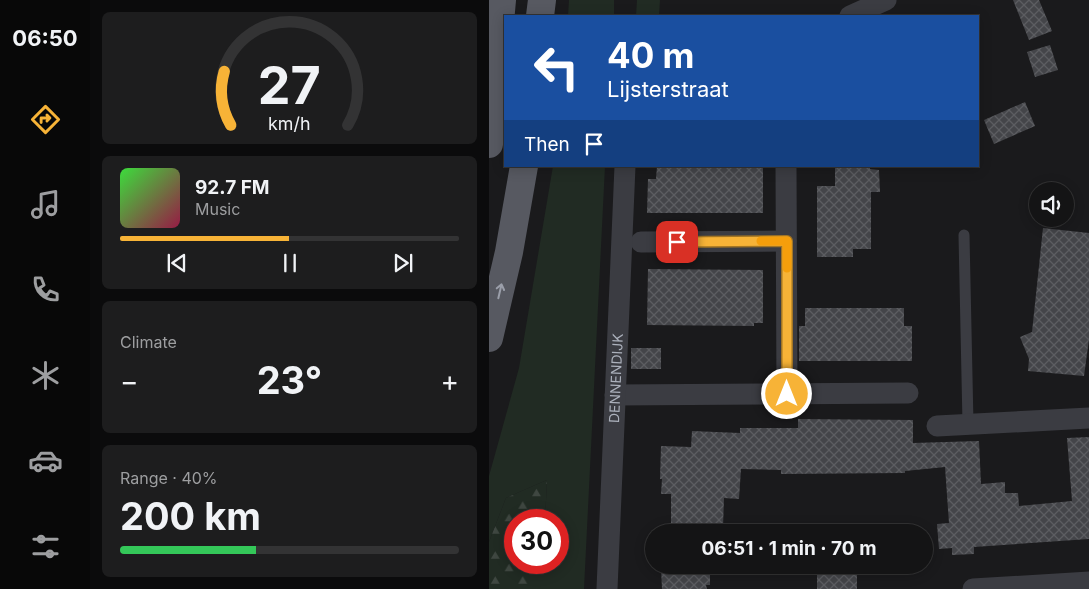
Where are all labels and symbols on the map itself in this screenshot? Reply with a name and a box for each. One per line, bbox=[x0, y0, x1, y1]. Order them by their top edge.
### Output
pin bbox=[656, 221, 698, 263]
one-way arrow bbox=[496, 283, 505, 299]
street label: DENNENDIJK bbox=[605, 332, 626, 423]
position arrow bbox=[760, 367, 812, 419]
speed limit sign: 30 bbox=[504, 509, 569, 574]

